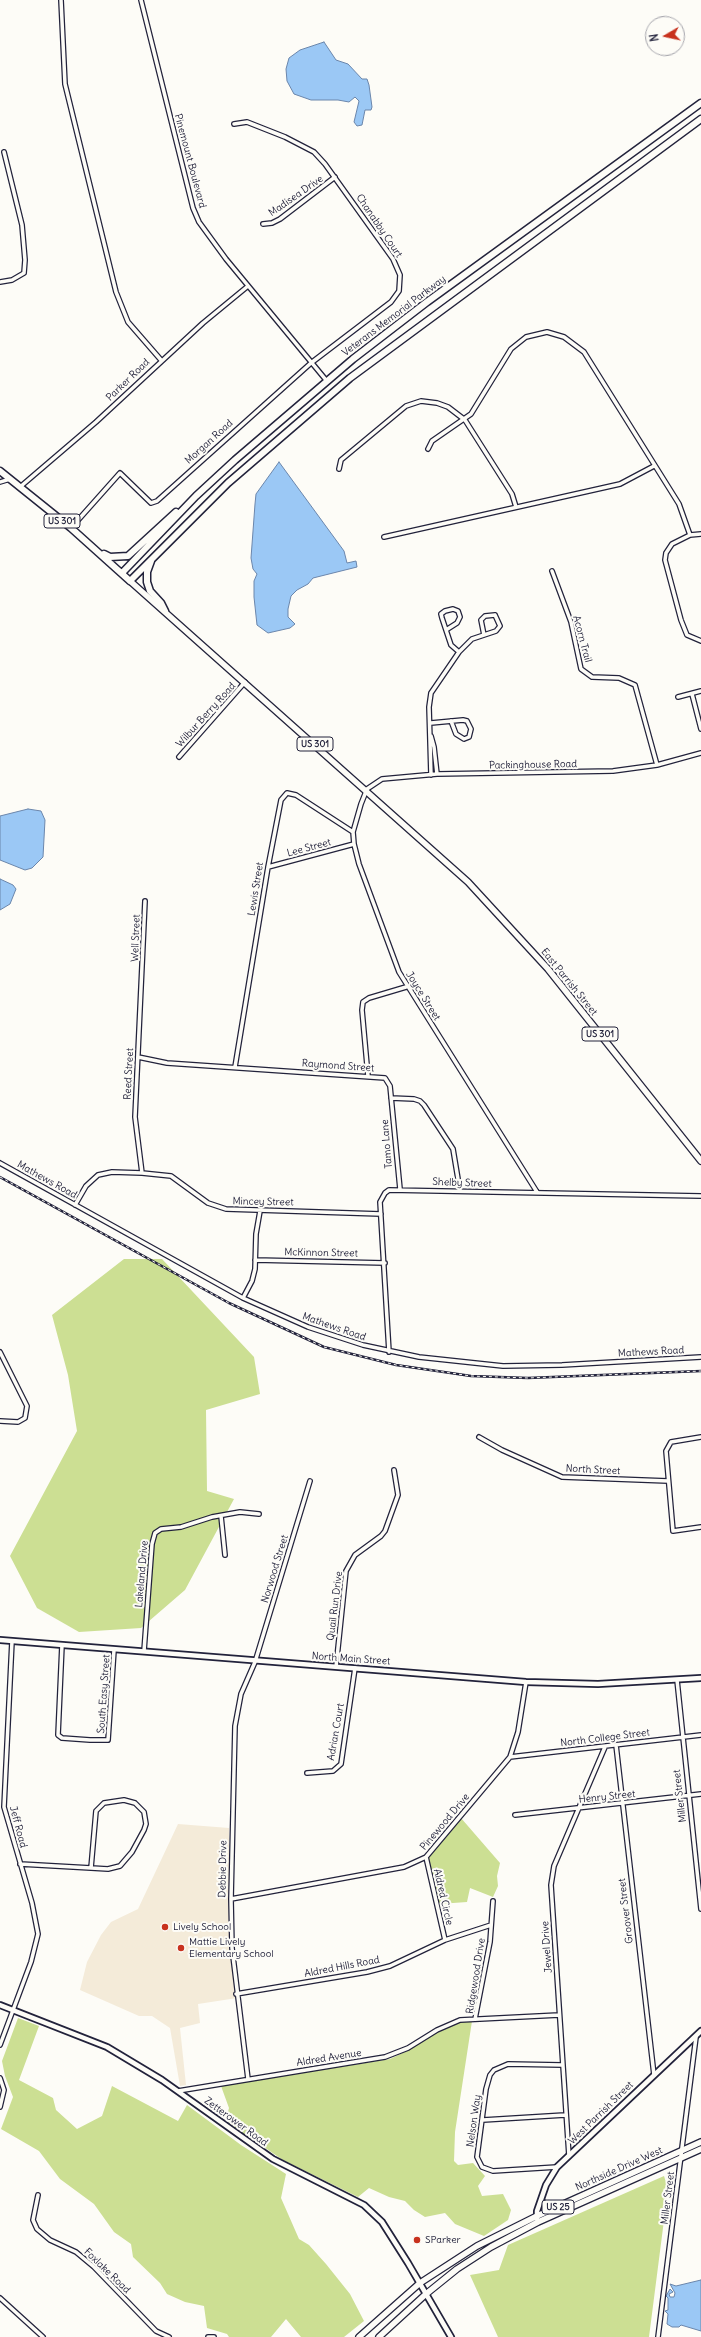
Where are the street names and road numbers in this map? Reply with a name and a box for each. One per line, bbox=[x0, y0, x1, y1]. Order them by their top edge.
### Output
street label: Pinemount Boulevard bbox=[172, 113, 208, 209]
street label: Madisea Drive bbox=[267, 173, 325, 219]
street label: Chanabby Court bbox=[353, 192, 405, 260]
street label: Veterans Memorial Parkway bbox=[340, 273, 448, 359]
street label: Parker Road bbox=[104, 356, 152, 404]
street label: Morgan Road bbox=[182, 417, 236, 467]
road number: US 301 bbox=[44, 514, 80, 528]
street label: Acorn Trail bbox=[570, 614, 594, 664]
street label: Wilbur Berry Road bbox=[174, 680, 238, 750]
road number: US 301 bbox=[297, 737, 333, 751]
street label: Packinghouse Road bbox=[489, 758, 577, 772]
street label: Lee Street bbox=[286, 836, 332, 860]
street label: Lewis Street bbox=[246, 861, 266, 917]
street label: Well Street bbox=[129, 914, 143, 962]
street label: East Parrish Street bbox=[538, 946, 600, 1018]
street label: Joyce Street bbox=[403, 969, 443, 1023]
road number: US 301 bbox=[582, 1027, 618, 1041]
street label: Reed Street bbox=[122, 1048, 136, 1100]
street label: Raymond Street bbox=[301, 1057, 375, 1075]
street label: Tamo Lane bbox=[379, 1119, 395, 1169]
street label: Mathews Road bbox=[15, 1159, 79, 1201]
street label: Shelby Street bbox=[432, 1176, 492, 1190]
street label: Mincey Street bbox=[232, 1195, 294, 1209]
street label: McKinnon Street bbox=[284, 1246, 358, 1260]
street label: Mathews Road bbox=[301, 1310, 367, 1344]
street label: Mathews Road bbox=[617, 1344, 685, 1360]
street label: North Street bbox=[565, 1463, 621, 1477]
street label: Norwood Street bbox=[259, 1534, 291, 1604]
street label: Lakeland Drive bbox=[133, 1540, 151, 1608]
street label: Quail Run Drive bbox=[325, 1571, 345, 1641]
street label: North Main Street bbox=[311, 1650, 391, 1668]
street label: South Easy Street bbox=[95, 1654, 113, 1734]
street label: Adrian Court bbox=[325, 1702, 347, 1762]
street label: North College Street bbox=[560, 1727, 650, 1749]
street label: Miller Street bbox=[671, 1769, 689, 1823]
street label: Henry Street bbox=[578, 1788, 636, 1806]
street label: Pinewood Drive bbox=[418, 1791, 472, 1853]
street label: Jeff Road bbox=[7, 1805, 29, 1849]
street label: Debbie Drive bbox=[217, 1840, 229, 1898]
street label: Aldred Circle bbox=[431, 1868, 455, 1926]
street label: Groover Street bbox=[616, 1878, 636, 1944]
street label: Jewel Drive bbox=[539, 1921, 555, 1973]
street label: Ridgewood Drive bbox=[464, 1937, 488, 2015]
street label: Aldred Hills Road bbox=[303, 1954, 381, 1980]
street label: Aldred Avenue bbox=[296, 2047, 362, 2069]
street label: West Parrish Street bbox=[566, 2079, 636, 2147]
street label: Nelson Way bbox=[464, 2094, 484, 2148]
street label: Zetterower Road bbox=[202, 2095, 270, 2149]
street label: Northside Drive West bbox=[574, 2144, 664, 2194]
street label: Miller Street bbox=[659, 2171, 677, 2225]
road number: US 25 bbox=[542, 2200, 574, 2214]
street label: Foxlake Road bbox=[81, 2246, 133, 2296]

